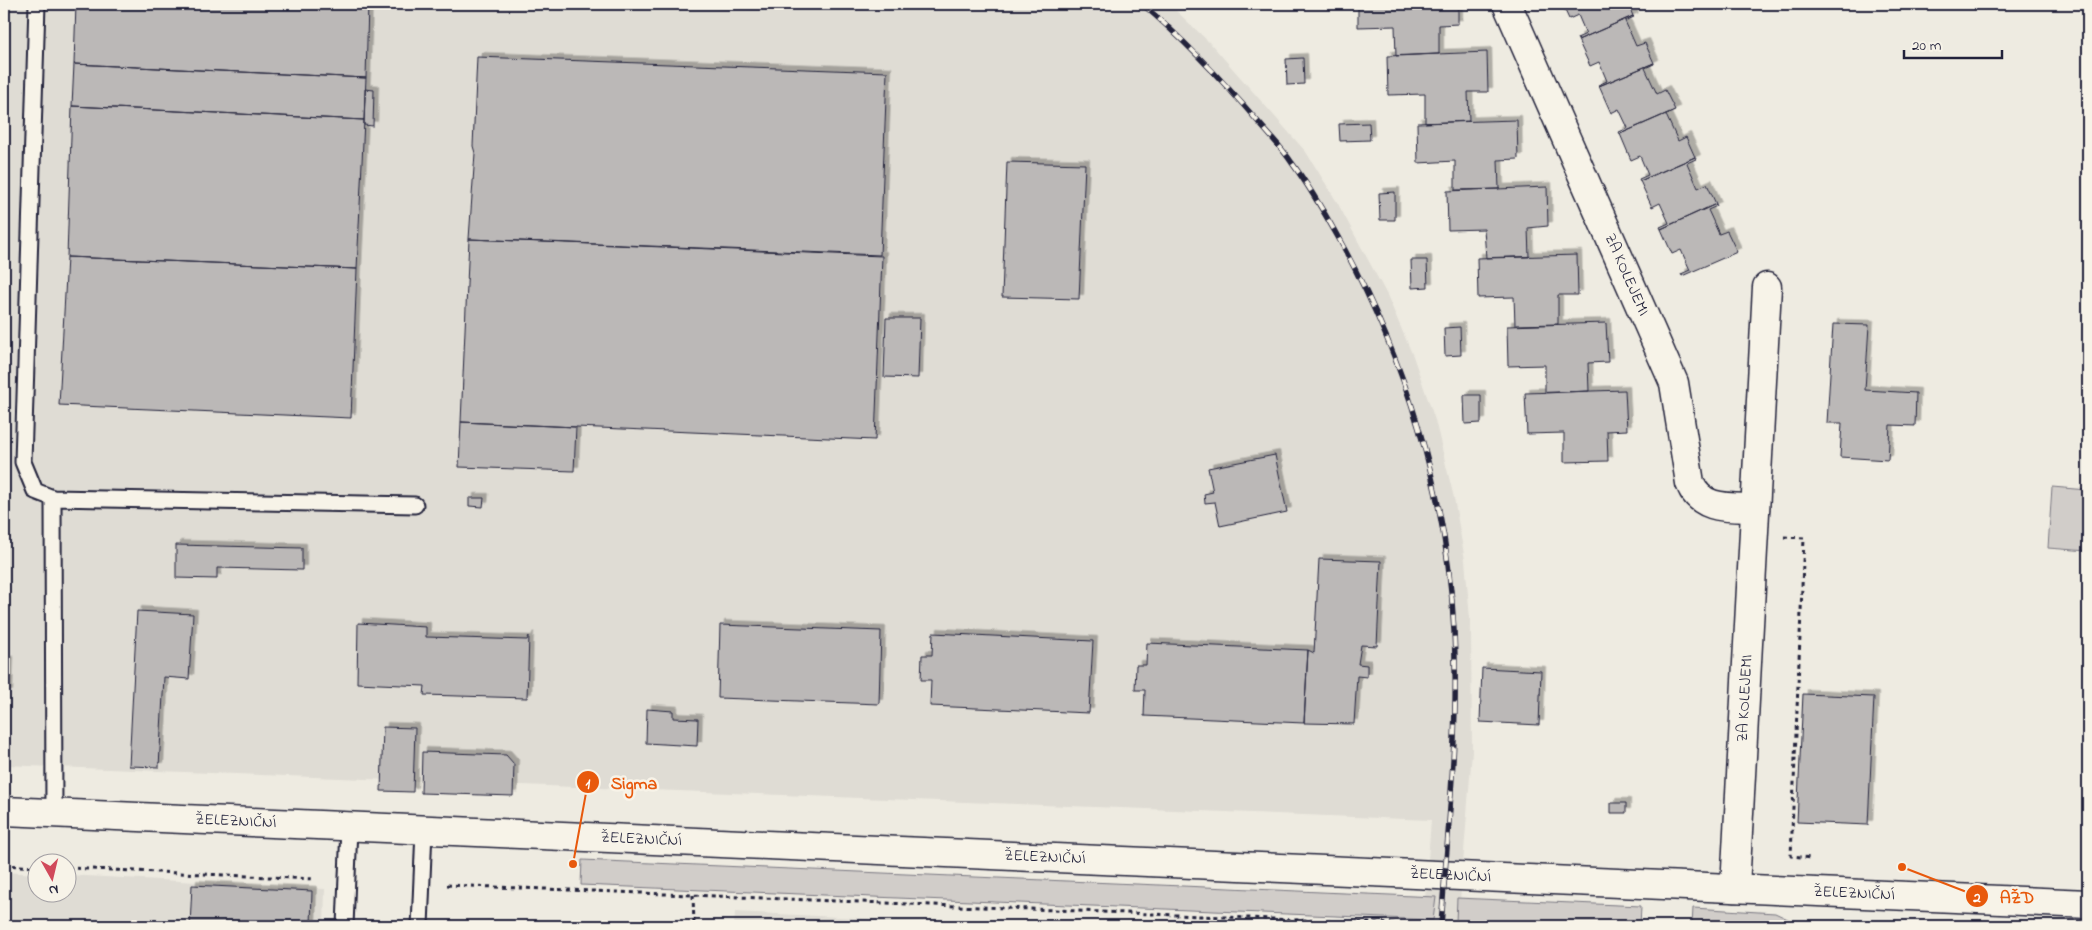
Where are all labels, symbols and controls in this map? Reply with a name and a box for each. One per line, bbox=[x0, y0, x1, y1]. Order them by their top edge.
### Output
scale bar bbox=[1904, 28, 2002, 60]
text: 20 m bbox=[1912, 35, 1942, 57]
street label: ZA KOLEJEMI bbox=[1598, 230, 1655, 320]
street label: ZA KOLEJEMI bbox=[1731, 654, 1759, 743]
callout: Sigma bbox=[575, 766, 667, 799]
text: Sigma bbox=[611, 772, 658, 799]
text: 1 bbox=[586, 773, 591, 795]
street label: ŽELEZNIČNÍ bbox=[195, 808, 277, 835]
street label: ŽELEZNIČNÍ bbox=[600, 826, 683, 853]
street label: ŽELEZNIČNÍ bbox=[1004, 844, 1086, 871]
north arrow bbox=[28, 852, 78, 902]
street label: ŽELEZNIČNÍ bbox=[1409, 862, 1492, 889]
text: N bbox=[47, 878, 60, 900]
street label: ŽELEZNIČNÍ bbox=[1813, 880, 1895, 907]
callout: AŽD bbox=[1965, 880, 2044, 913]
text: AŽD bbox=[2000, 886, 2034, 912]
text: 2 bbox=[1972, 887, 1981, 909]

